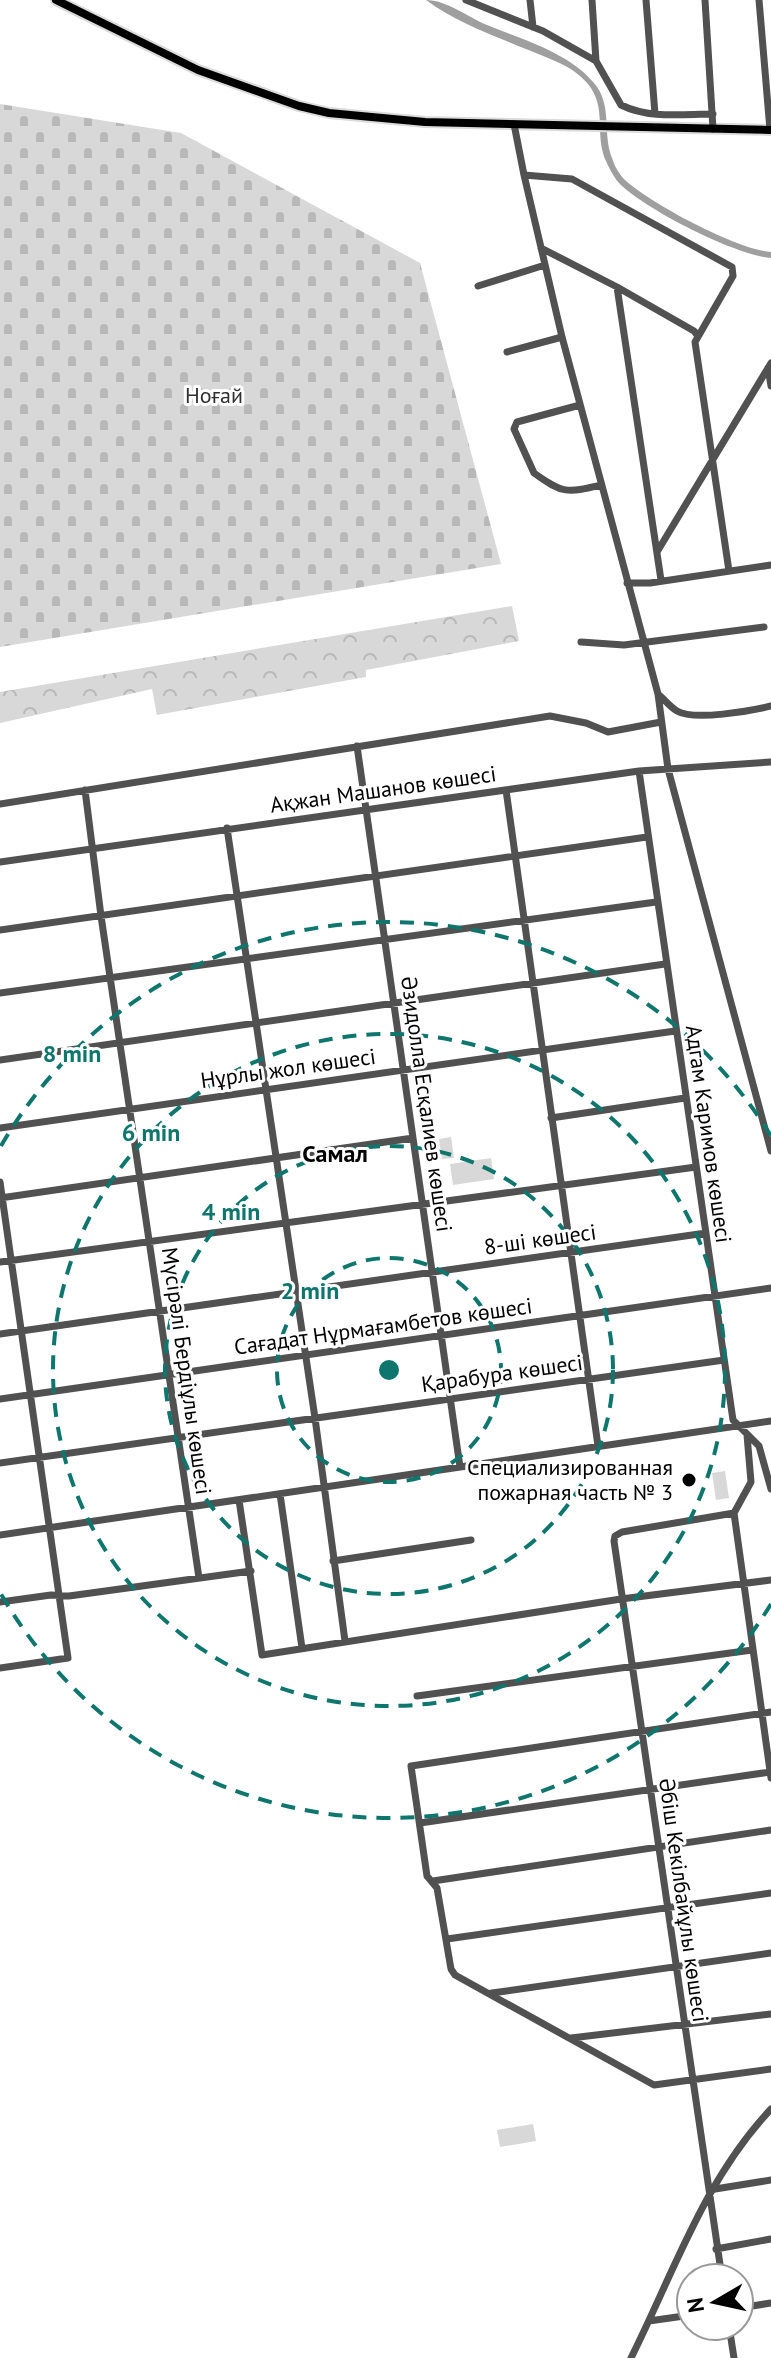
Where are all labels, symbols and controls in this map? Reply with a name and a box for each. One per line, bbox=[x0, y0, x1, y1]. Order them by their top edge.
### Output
park label: Ноғай bbox=[185, 381, 243, 409]
street label: Ақжан Машанов көшесі bbox=[268, 759, 498, 819]
street label: Әзидолла Есқалиев көшесі bbox=[395, 974, 459, 1234]
street label: Адгам Каримов көшесі bbox=[680, 1023, 738, 1245]
text: 8 min bbox=[43, 1038, 101, 1069]
street label: Нұрлы жол көшесі bbox=[199, 1042, 377, 1094]
text: 6 min bbox=[122, 1117, 180, 1148]
district label: Самал bbox=[302, 1138, 368, 1169]
text: 4 min bbox=[202, 1196, 260, 1227]
street label: 8-шi көшесi bbox=[482, 1217, 598, 1261]
street label: Мүсірәлі Бердіұлы көшесі bbox=[156, 1246, 218, 1496]
text: 2 min bbox=[281, 1275, 339, 1306]
street label: Сағадат Нұрмағамбетов көшесі bbox=[232, 1291, 534, 1361]
street label: Қарабура көшесі bbox=[419, 1348, 585, 1398]
centre of rings bbox=[375, 1356, 403, 1384]
place label: Специализированная пожарная часть № 3 bbox=[467, 1453, 673, 1506]
marker: Специализированная пожарная часть № 3 bbox=[680, 1471, 698, 1489]
street label: Әбіш Кекілбайұлы көшесі bbox=[653, 1776, 715, 2024]
north arrow bbox=[675, 2262, 755, 2342]
text: N bbox=[680, 2296, 710, 2314]

